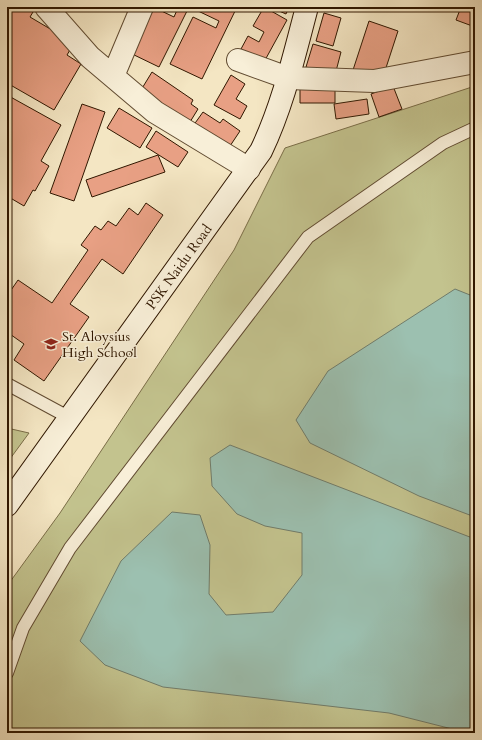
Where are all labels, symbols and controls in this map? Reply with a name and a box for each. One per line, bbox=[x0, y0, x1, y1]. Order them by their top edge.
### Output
street label: PSK Naidu Road bbox=[142, 220, 217, 313]
place label: St. Aloysius High School bbox=[62, 327, 137, 362]
school or university icon: St. Aloysius High School bbox=[43, 336, 59, 352]

